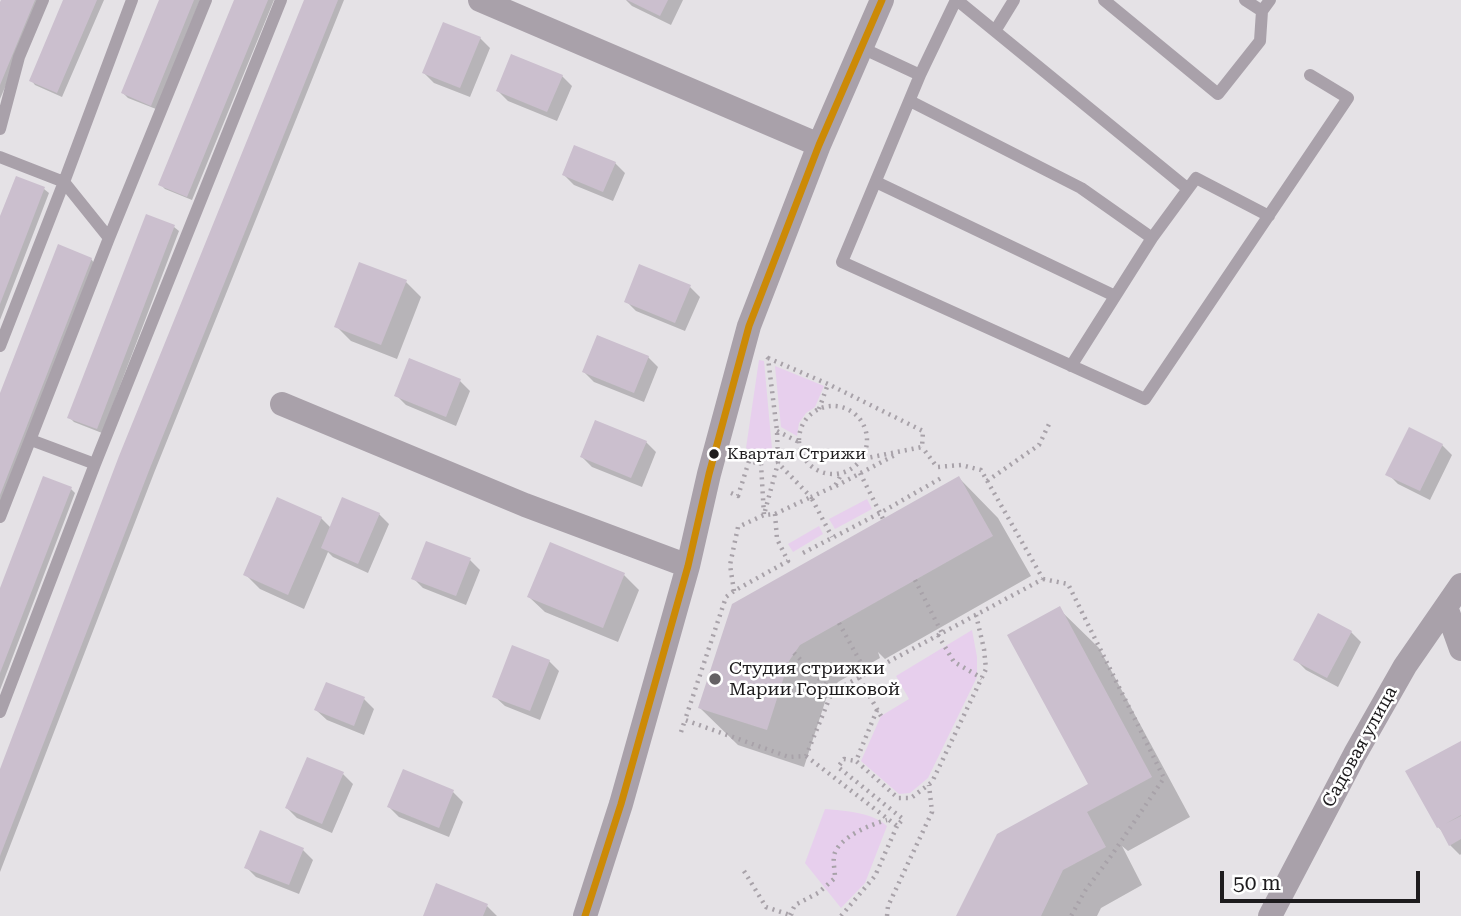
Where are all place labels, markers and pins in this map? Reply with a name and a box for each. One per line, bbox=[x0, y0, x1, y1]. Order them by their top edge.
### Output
place label: Квартал Стрижи bbox=[727, 444, 866, 464]
marker: Квартал Стрижи bbox=[707, 447, 721, 461]
place label: Студия стрижки Марии Горшковой bbox=[729, 658, 900, 700]
marker: Студия стрижки Марии Горшковой bbox=[707, 671, 723, 687]

